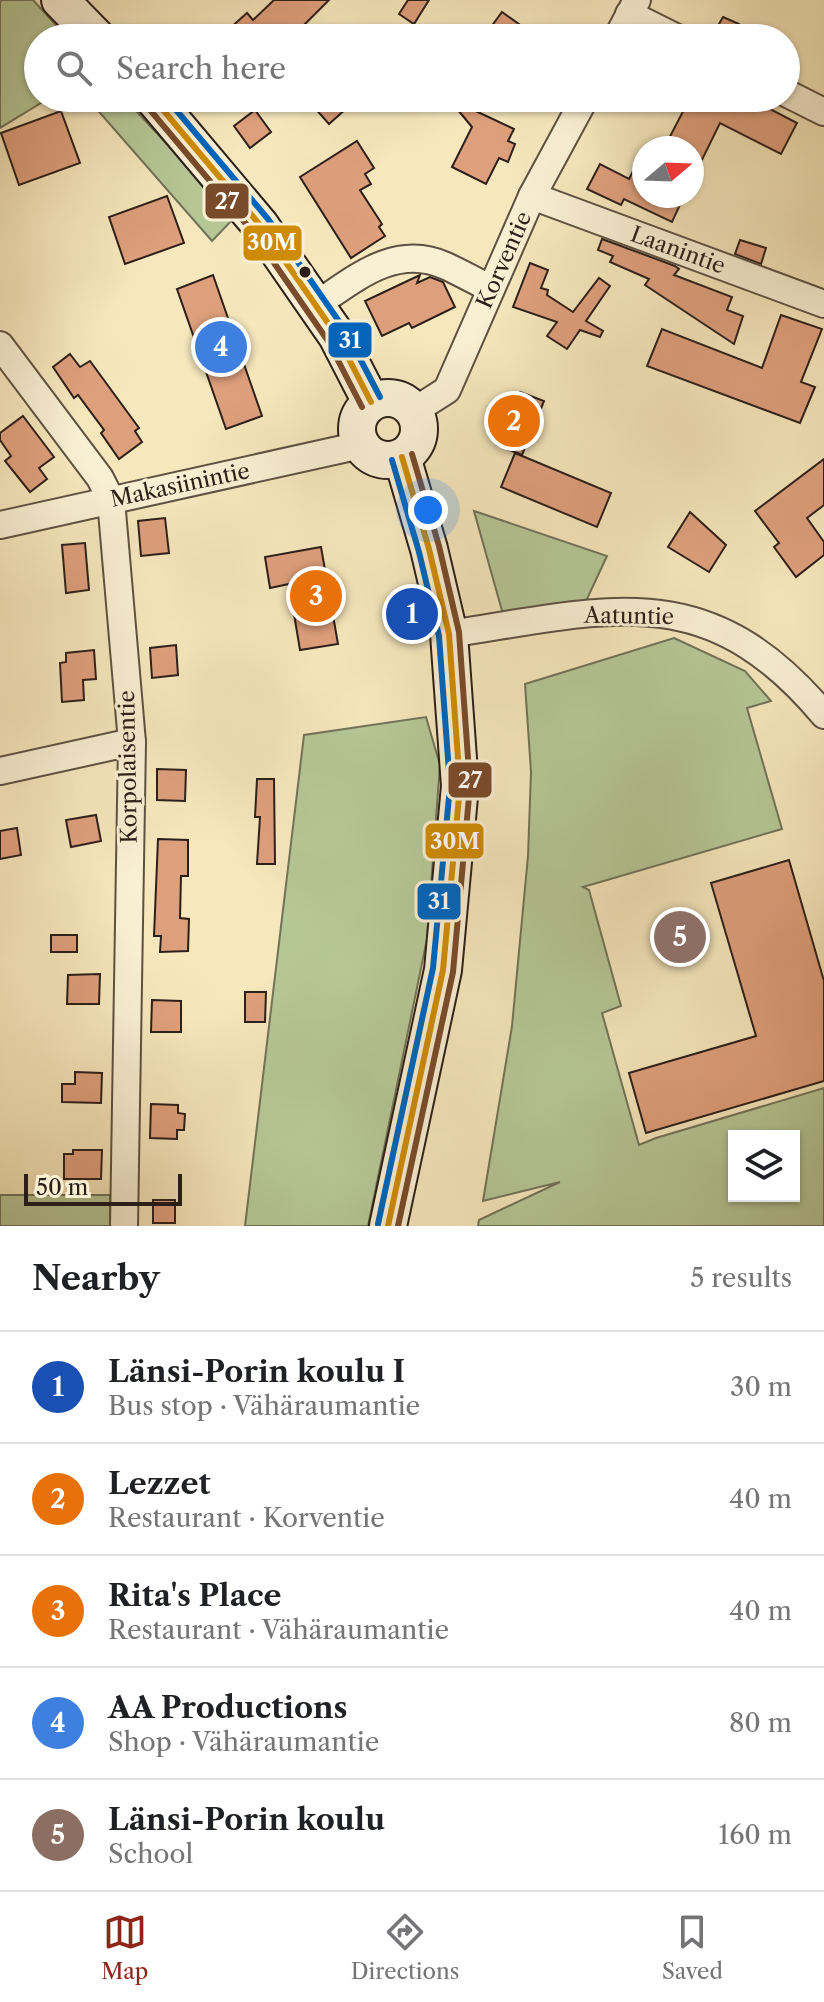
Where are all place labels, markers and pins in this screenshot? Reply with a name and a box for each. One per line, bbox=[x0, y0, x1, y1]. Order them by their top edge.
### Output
unlabelled marker bbox=[297, 264, 313, 280]
pin: 4 bbox=[195, 317, 247, 377]
pin: 2 bbox=[488, 391, 540, 451]
pin: 3 bbox=[290, 566, 342, 626]
pin: 1 bbox=[386, 584, 438, 644]
pin: 5 bbox=[654, 907, 706, 967]

